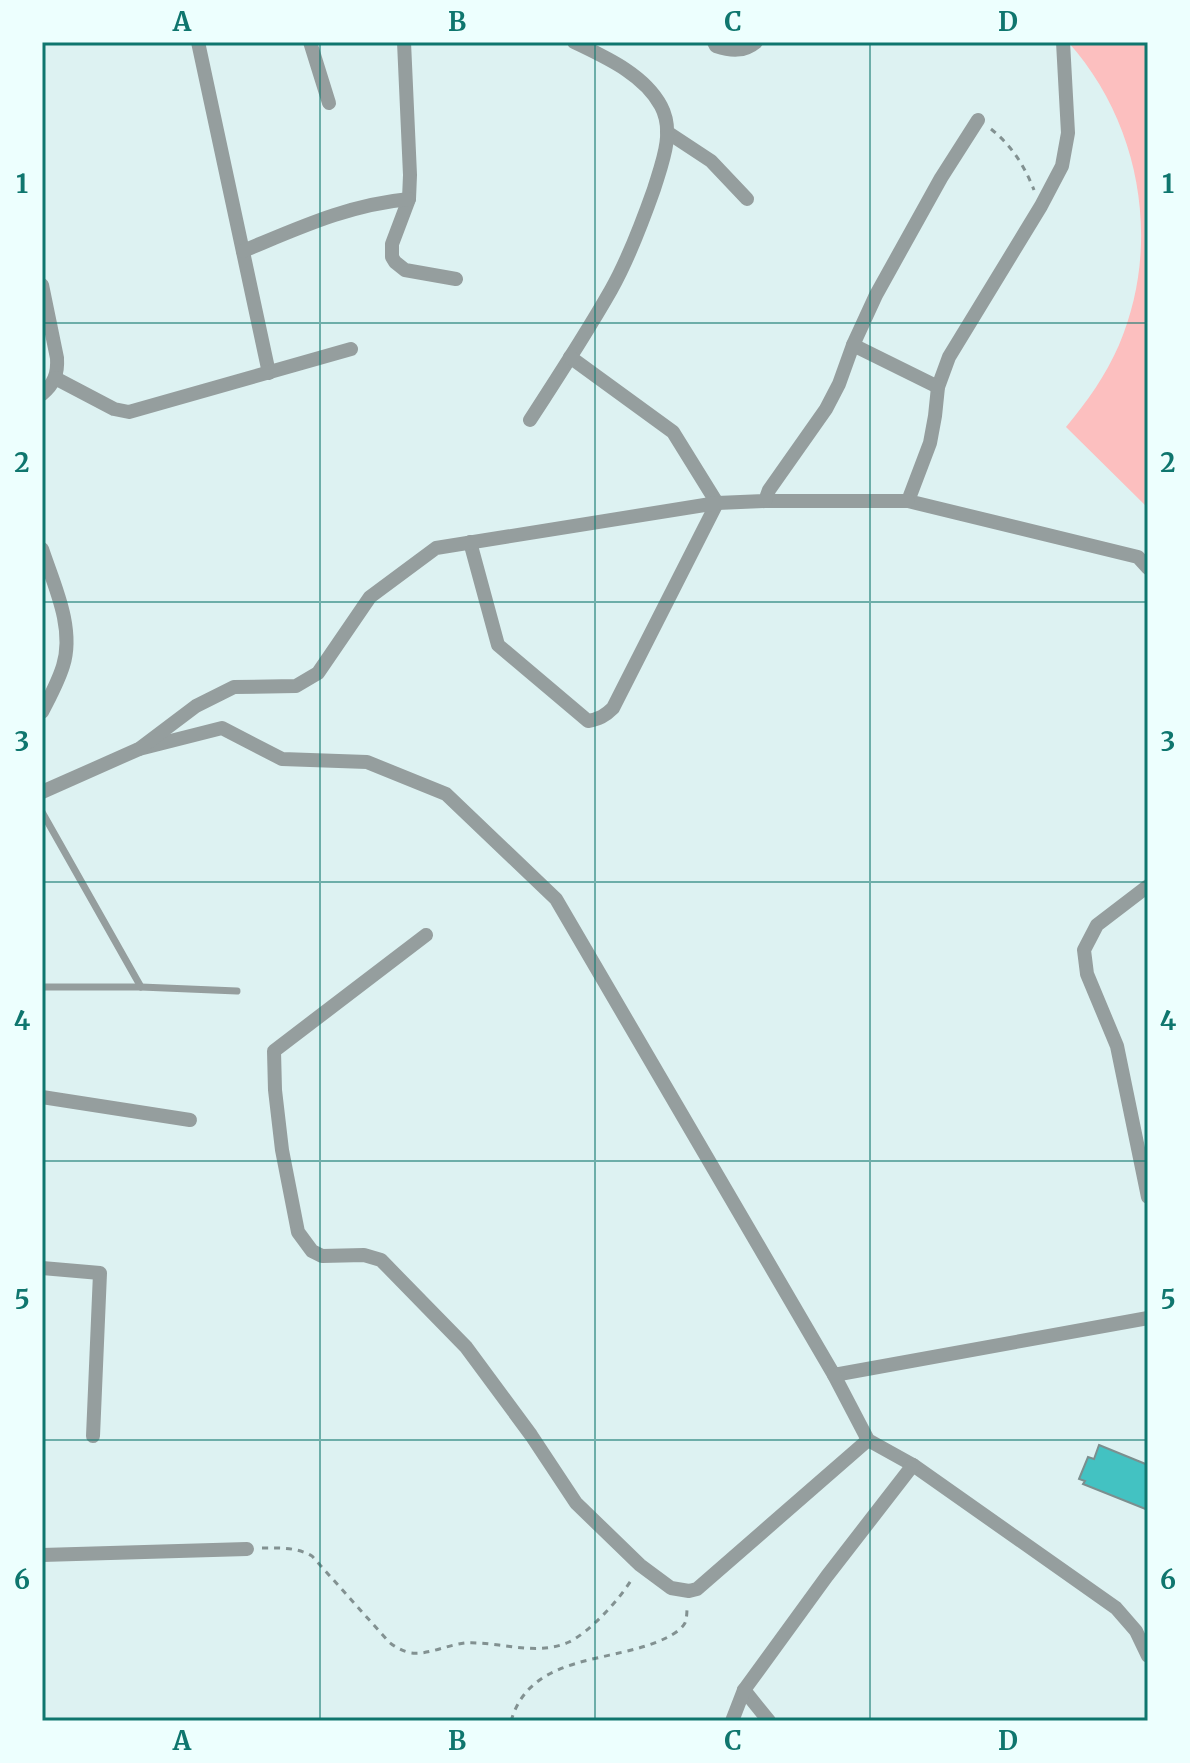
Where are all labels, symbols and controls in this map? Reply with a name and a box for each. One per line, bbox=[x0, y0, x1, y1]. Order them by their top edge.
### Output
text: A bbox=[172, 5, 192, 38]
text: B bbox=[448, 5, 466, 38]
text: C bbox=[724, 5, 742, 38]
text: D bbox=[998, 5, 1018, 38]
text: 1 bbox=[16, 167, 28, 200]
text: 1 bbox=[1162, 167, 1174, 200]
text: 2 bbox=[14, 446, 30, 479]
text: 2 bbox=[1160, 446, 1176, 479]
text: 3 bbox=[15, 725, 29, 758]
text: 3 bbox=[1161, 725, 1175, 758]
text: 4 bbox=[14, 1004, 31, 1037]
text: 4 bbox=[1160, 1004, 1177, 1037]
text: 5 bbox=[14, 1283, 30, 1316]
text: 5 bbox=[1160, 1283, 1176, 1316]
text: 6 bbox=[14, 1563, 30, 1596]
text: 6 bbox=[1160, 1563, 1176, 1596]
text: A bbox=[172, 1724, 192, 1757]
text: B bbox=[448, 1724, 466, 1757]
text: C bbox=[724, 1724, 742, 1757]
text: D bbox=[998, 1724, 1018, 1757]

